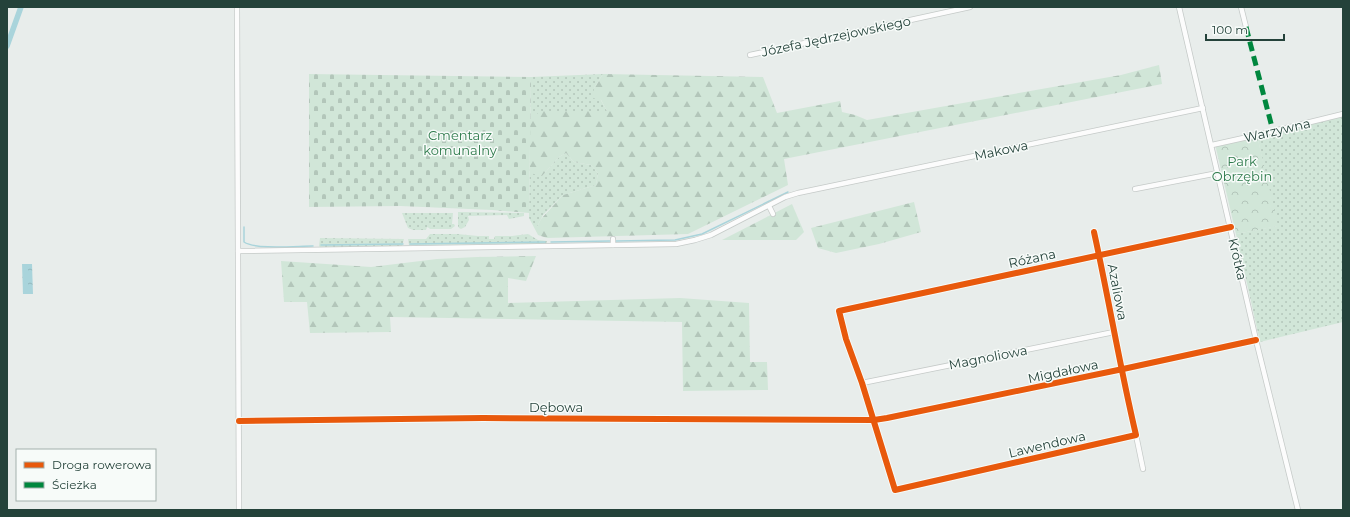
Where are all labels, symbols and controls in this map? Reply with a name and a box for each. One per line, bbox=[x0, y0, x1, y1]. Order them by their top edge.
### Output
street label: Józefa Jędrzejowskiego bbox=[759, 12, 912, 60]
scale bar bbox=[1206, 16, 1284, 42]
text: 100 m bbox=[1212, 22, 1248, 37]
street label: Warzywna bbox=[1242, 115, 1312, 145]
park label: Cmentarz komunalny bbox=[423, 127, 498, 158]
street label: Makowa bbox=[973, 137, 1029, 163]
park label: Park Obrzębin bbox=[1212, 153, 1272, 184]
street label: Krótka bbox=[1225, 236, 1251, 282]
street label: Różana bbox=[1007, 245, 1057, 271]
street label: Azaliowa bbox=[1105, 262, 1131, 322]
street label: Magnoliowa bbox=[947, 342, 1029, 372]
street label: Migdałowa bbox=[1026, 356, 1100, 386]
street label: Dębowa bbox=[529, 399, 583, 415]
street label: Lawendowa bbox=[1007, 427, 1087, 461]
legend bbox=[16, 449, 156, 501]
text: Droga rowerowa bbox=[52, 457, 152, 472]
text: Ścieżka bbox=[52, 477, 97, 492]

